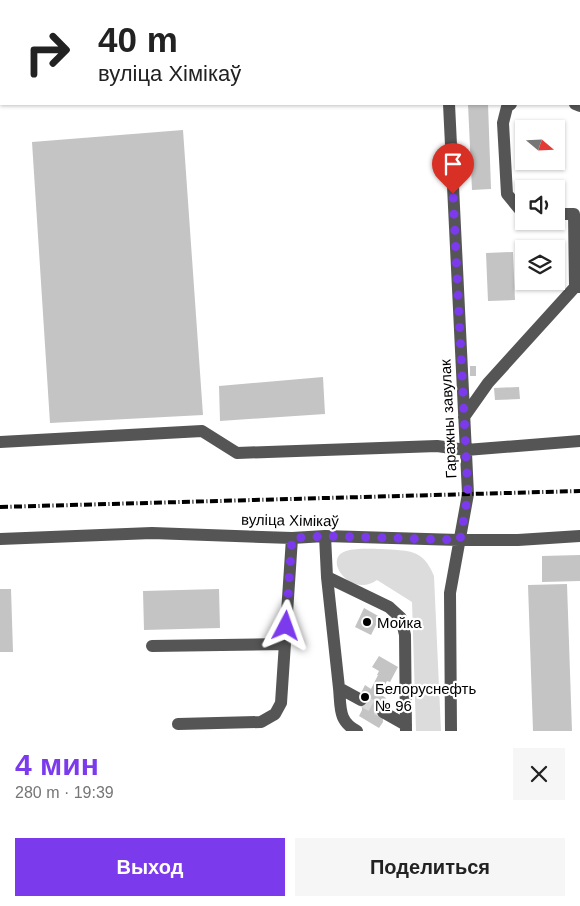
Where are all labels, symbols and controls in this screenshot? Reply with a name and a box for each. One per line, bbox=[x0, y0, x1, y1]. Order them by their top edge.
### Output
icon: right bbox=[15, 20, 80, 85]
text: 40 m bbox=[98, 20, 178, 59]
text: вуліца Хімікаў bbox=[98, 61, 241, 86]
north arrow bbox=[515, 120, 565, 170]
map controls bbox=[515, 120, 565, 290]
pin bbox=[432, 143, 474, 194]
icon: arrive bbox=[439, 150, 467, 178]
button: sound bbox=[515, 180, 565, 230]
button: layers bbox=[515, 240, 565, 290]
street label: Гаражны завулак bbox=[436, 359, 460, 479]
street label: вуліца Хімікаў bbox=[241, 511, 339, 529]
position arrow bbox=[259, 599, 311, 651]
place label: Мойка bbox=[377, 614, 422, 631]
marker: Мойка bbox=[361, 616, 373, 628]
place label: Белоруснефть № 96 bbox=[375, 680, 476, 714]
marker: Белоруснефть № 96 bbox=[359, 691, 371, 703]
text: 4 мин bbox=[15, 748, 99, 781]
button: close bbox=[513, 748, 565, 800]
text: 280 m · 19:39 bbox=[15, 784, 114, 801]
button: Выход bbox=[15, 838, 285, 896]
button: Поделиться bbox=[295, 838, 565, 896]

